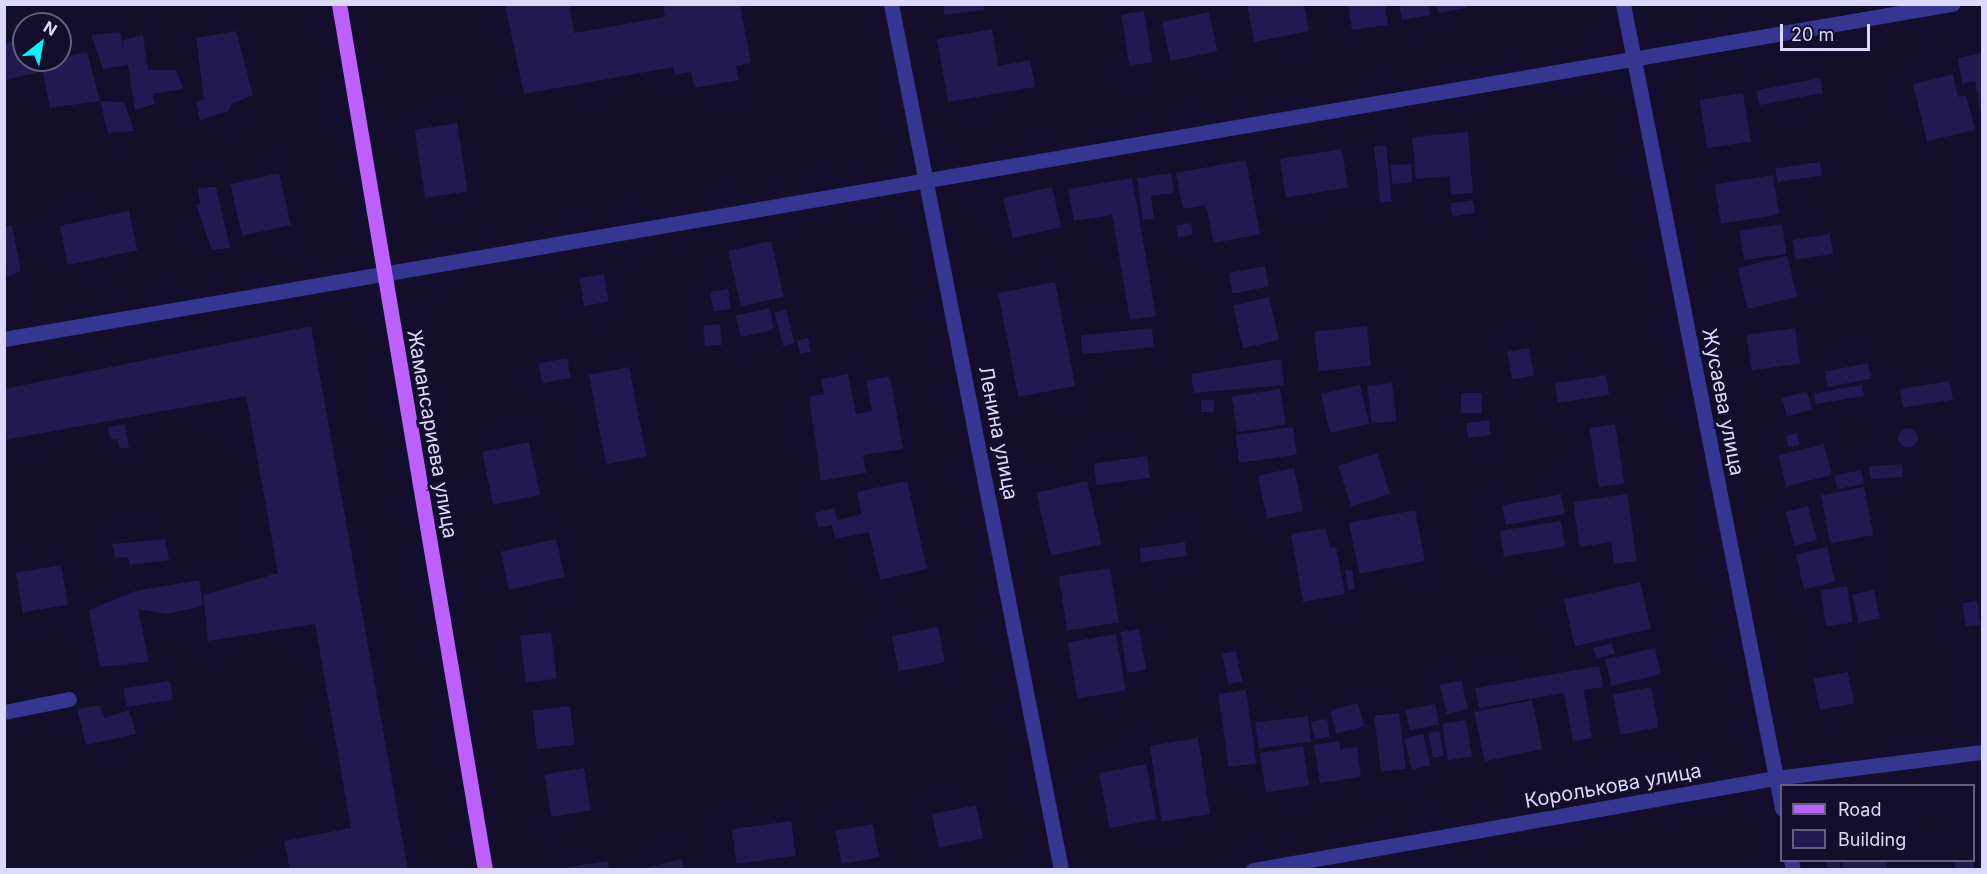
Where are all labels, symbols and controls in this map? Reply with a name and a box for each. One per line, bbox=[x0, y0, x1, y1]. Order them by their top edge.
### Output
north arrow bbox=[12, 12, 72, 72]
scale bar bbox=[1783, 12, 1873, 50]
text: N bbox=[40, 17, 61, 40]
text: 20 m bbox=[1791, 24, 1834, 45]
street label: Жусаева улица bbox=[1697, 326, 1749, 478]
street label: Жамансариева улица bbox=[402, 328, 462, 540]
street label: Ленина улица bbox=[973, 364, 1023, 502]
street label: Королькова улица bbox=[1523, 759, 1703, 813]
legend bbox=[1780, 784, 1975, 862]
text: Road bbox=[1838, 799, 1881, 820]
text: Building bbox=[1838, 829, 1906, 850]

